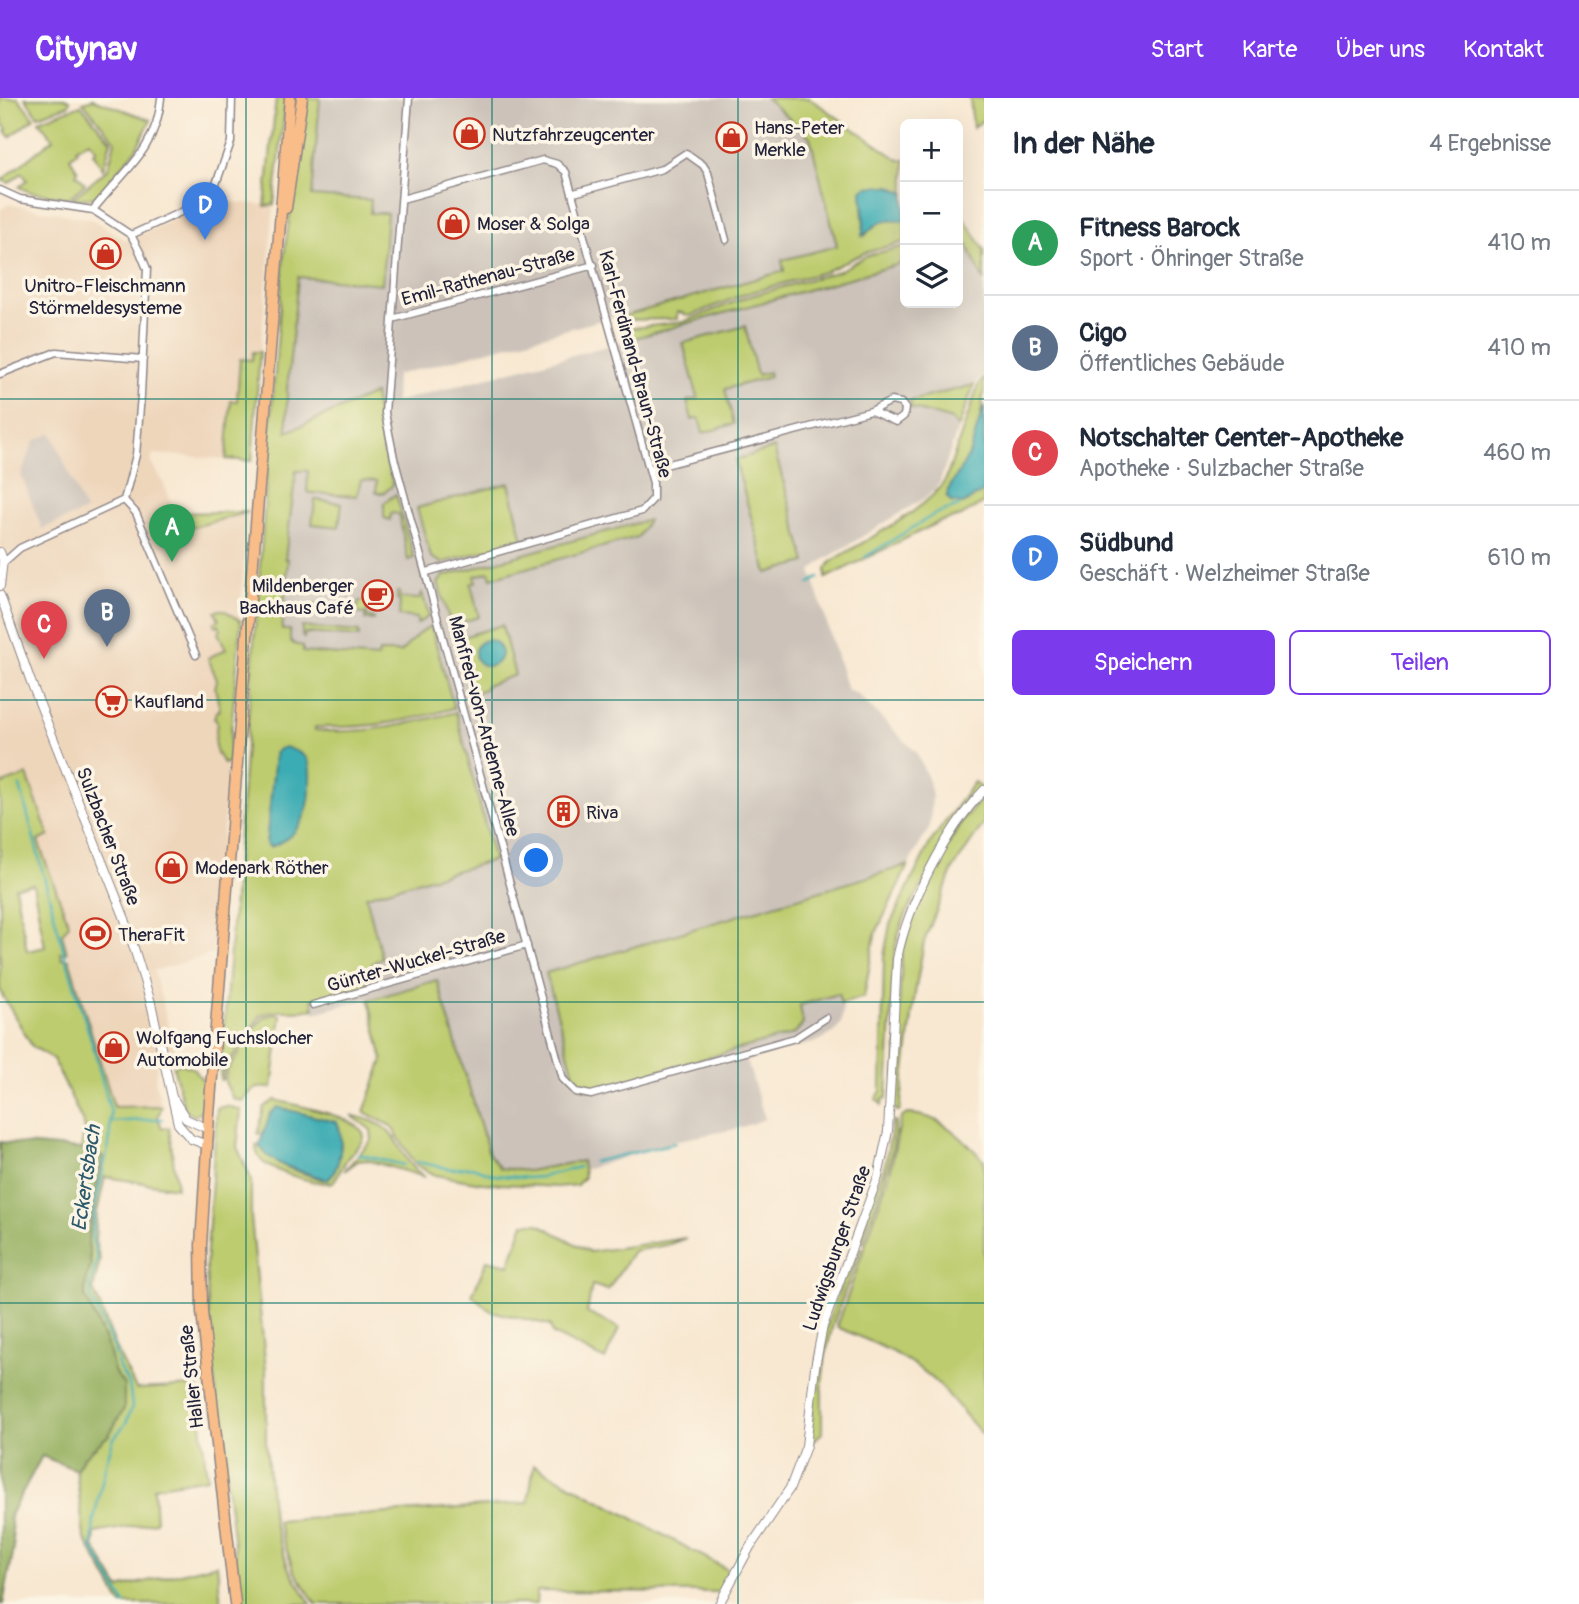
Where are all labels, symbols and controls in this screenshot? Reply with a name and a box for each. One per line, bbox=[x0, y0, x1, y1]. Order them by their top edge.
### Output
text: Citynav bbox=[35, 29, 138, 70]
text: Start bbox=[1151, 35, 1204, 64]
text: Karte bbox=[1242, 35, 1297, 64]
text: Über uns bbox=[1335, 35, 1425, 64]
text: Kontakt bbox=[1463, 35, 1544, 64]
place label: Hans-Peter Merkle bbox=[754, 116, 845, 162]
shop icon: Nutzfahrzeugcenter bbox=[452, 117, 486, 151]
map controls bbox=[900, 119, 963, 308]
button: + bbox=[900, 119, 963, 182]
shop icon: Hans-Peter Merkle bbox=[714, 121, 748, 155]
place label: Nutzfahrzeugcenter bbox=[492, 123, 655, 147]
text: In der Nähe bbox=[1012, 125, 1154, 162]
text: 4 Ergebnisse bbox=[1429, 129, 1551, 158]
pin: D bbox=[182, 182, 228, 240]
button: − bbox=[900, 182, 963, 245]
shop icon: Moser & Solga bbox=[437, 206, 471, 240]
place label: Moser & Solga bbox=[477, 212, 590, 236]
text: Fitness Barock bbox=[1079, 212, 1240, 244]
text: A bbox=[1028, 228, 1042, 257]
text: 410 m bbox=[1488, 228, 1551, 257]
shop icon: Unitro-Fleischmann Störmeldesysteme bbox=[88, 237, 122, 271]
street label: Emil-Rathenau-Straße bbox=[399, 242, 578, 312]
text: Sport · Öhringer Straße bbox=[1079, 244, 1303, 273]
button: layers bbox=[900, 245, 963, 308]
street label: Karl-Ferdinand-Braun-Straße bbox=[593, 248, 677, 481]
place label: Unitro-Fleischmann Störmeldesysteme bbox=[24, 274, 186, 320]
text: Cigo bbox=[1079, 317, 1127, 349]
text: B bbox=[1028, 333, 1042, 362]
text: 410 m bbox=[1488, 333, 1551, 362]
text: Öffentliches Gebäude bbox=[1079, 349, 1284, 378]
text: Notschalter Center-Apotheke bbox=[1079, 422, 1403, 454]
text: C bbox=[1028, 438, 1042, 467]
text: 460 m bbox=[1483, 438, 1551, 467]
text: Apotheke · Sulzbacher Straße bbox=[1079, 454, 1364, 483]
pin: A bbox=[149, 504, 195, 562]
text: Südbund bbox=[1079, 527, 1174, 559]
text: D bbox=[1028, 543, 1042, 572]
text: 610 m bbox=[1487, 543, 1551, 572]
text: Geschäft · Welzheimer Straße bbox=[1079, 559, 1370, 588]
place label: Mildenberger Backhaus Café bbox=[239, 574, 354, 620]
cafe icon: Mildenberger Backhaus Café bbox=[360, 579, 394, 613]
pin: B bbox=[84, 589, 130, 647]
pin: C bbox=[21, 601, 67, 659]
street label: Manfred-von-Ardenne-Allee bbox=[443, 613, 525, 840]
button: Speichern bbox=[1012, 630, 1275, 695]
button: Teilen bbox=[1289, 630, 1551, 695]
supermarket icon: Kaufland bbox=[94, 684, 128, 718]
place label: Kaufland bbox=[134, 690, 204, 714]
street label: Sulzbacher Straße bbox=[71, 764, 146, 909]
building icon: Riva bbox=[546, 795, 580, 829]
place label: Riva bbox=[586, 801, 619, 825]
your location bbox=[519, 843, 553, 877]
shop icon: Modepark Röther bbox=[155, 850, 189, 884]
place label: Modepark Röther bbox=[195, 856, 329, 880]
sports icon: TheraFit bbox=[78, 917, 112, 951]
place label: TheraFit bbox=[118, 923, 185, 947]
street label: Günter-Wuckel-Straße bbox=[324, 924, 509, 998]
place label: Wolfgang Fuchslocher Automobile bbox=[136, 1026, 313, 1072]
shop icon: Wolfgang Fuchslocher Automobile bbox=[96, 1031, 130, 1065]
water label: Eckertsbach bbox=[66, 1122, 107, 1233]
street label: Ludwigsburger Straße bbox=[797, 1162, 877, 1334]
street label: Haller Straße bbox=[175, 1323, 209, 1430]

